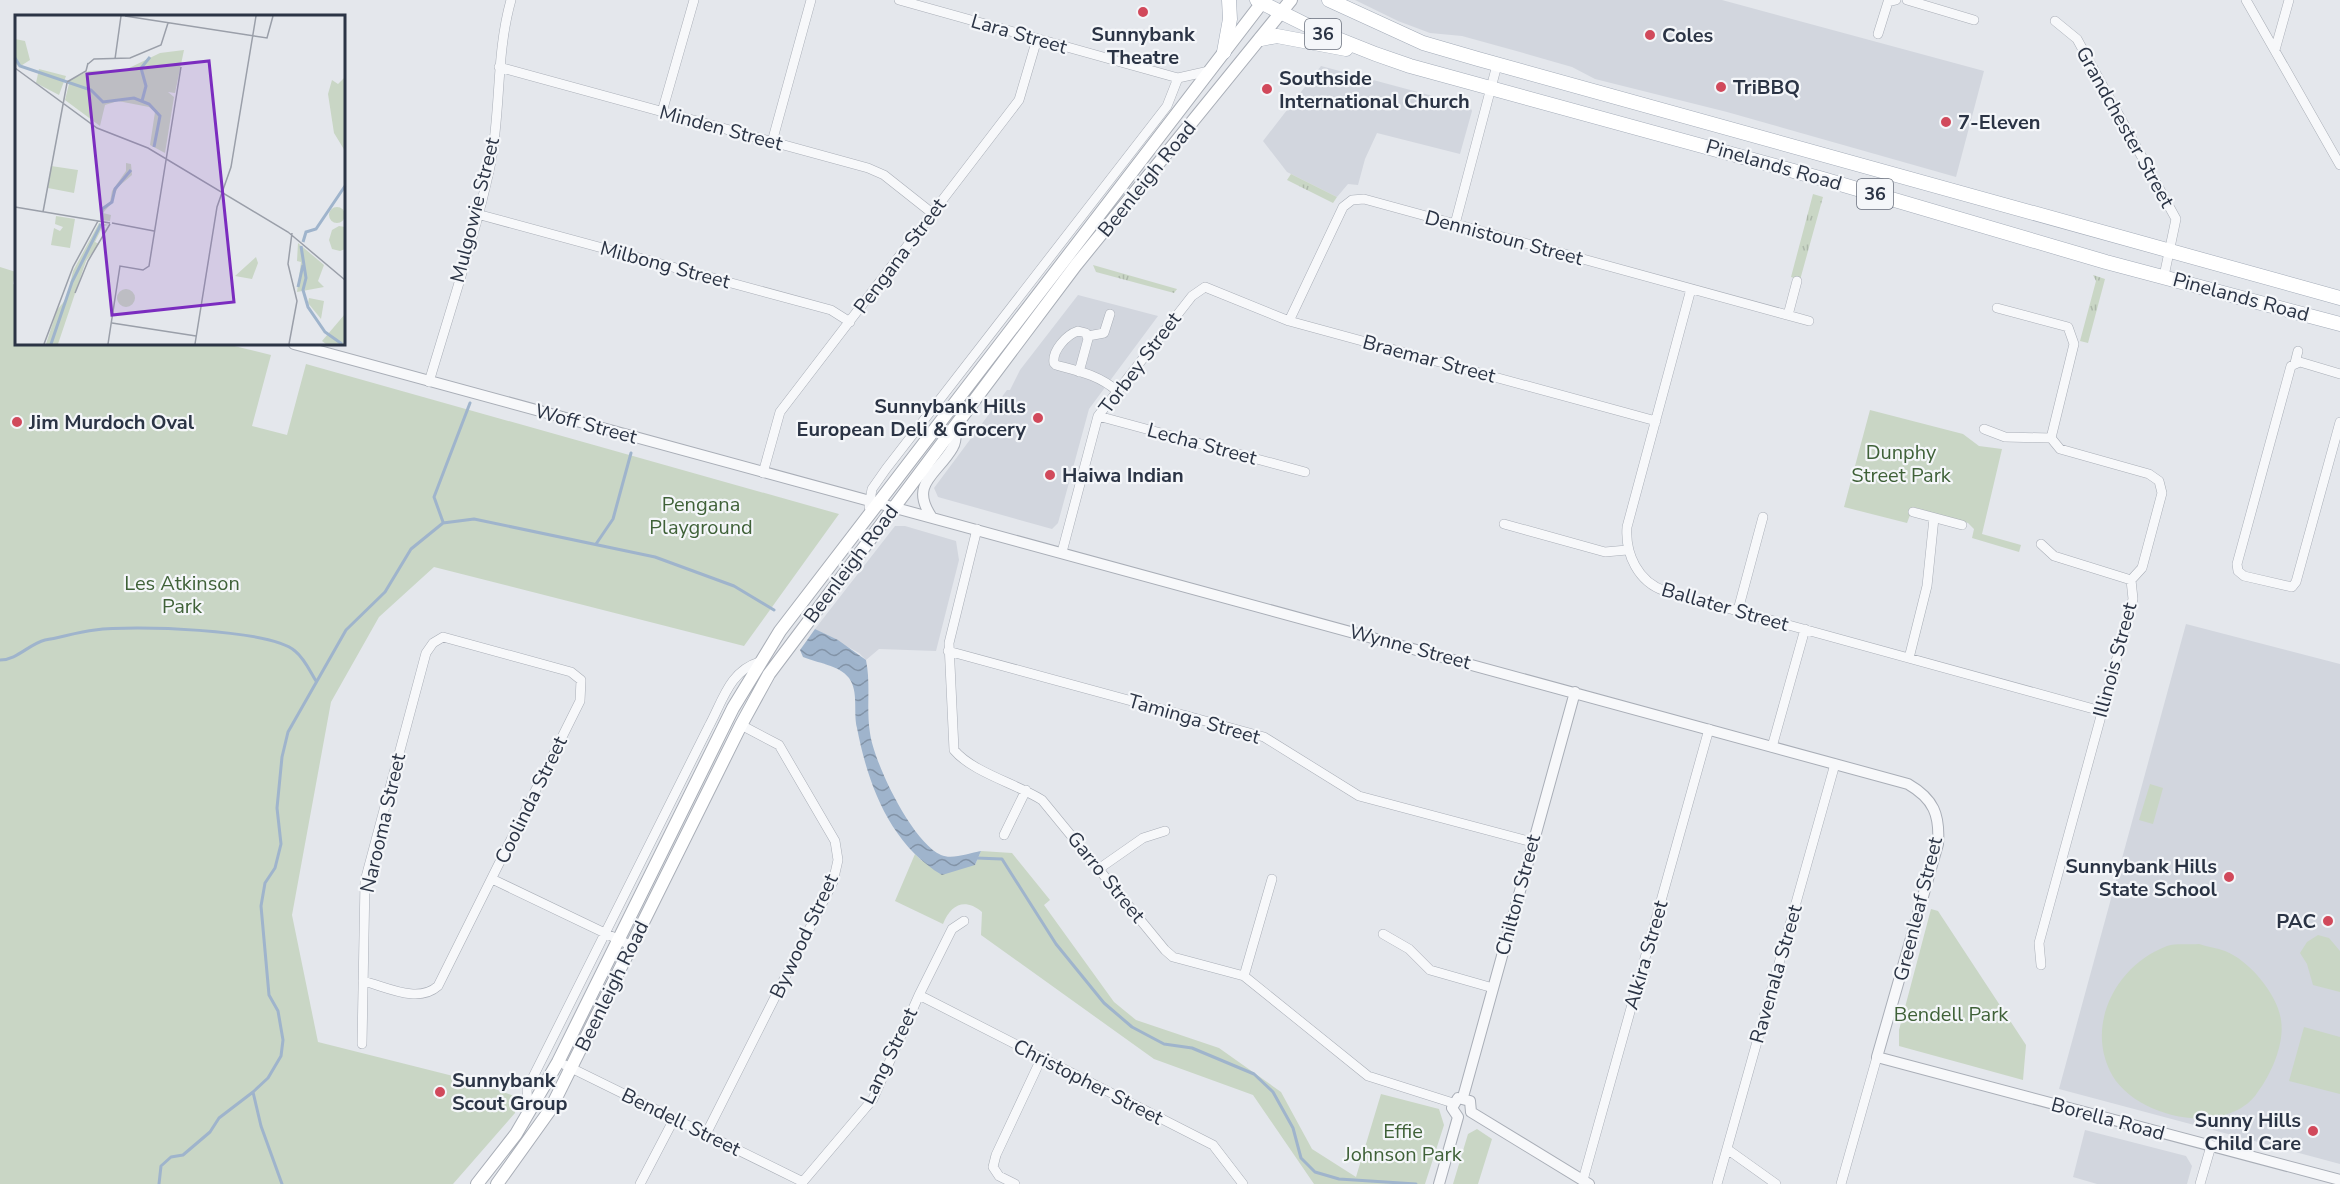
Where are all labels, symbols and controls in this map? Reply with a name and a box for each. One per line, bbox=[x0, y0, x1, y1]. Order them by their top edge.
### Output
marker: Sunnybank Theatre bbox=[1136, 5, 1150, 19]
street label: Lara Street bbox=[968, 7, 1071, 61]
inset map bbox=[15, 15, 345, 345]
road number: 36 bbox=[1305, 19, 1341, 49]
place label: Sunnybank Theatre bbox=[1091, 21, 1196, 71]
place label: Coles bbox=[1662, 22, 1714, 49]
marker: Coles bbox=[1643, 28, 1657, 42]
street label: Grandchester Street bbox=[2069, 42, 2181, 213]
place label: Southside International Church bbox=[1279, 65, 1470, 115]
place label: TriBBQ bbox=[1733, 74, 1800, 101]
marker: TriBBQ bbox=[1714, 80, 1728, 94]
marker: Southside International Church bbox=[1260, 82, 1274, 96]
street label: Minden Street bbox=[656, 99, 787, 158]
place label: 7-Eleven bbox=[1958, 109, 2040, 136]
street label: Beenleigh Road bbox=[1092, 115, 1202, 243]
marker: 7-Eleven bbox=[1939, 115, 1953, 129]
street label: Pinelands Road bbox=[1703, 133, 1845, 197]
street label: Mulgowie Street bbox=[444, 134, 506, 285]
road number: 36 bbox=[1857, 179, 1893, 209]
street label: Pengana Street bbox=[848, 192, 953, 319]
street label: Dennistoun Street bbox=[1422, 204, 1587, 272]
street label: Milbong Street bbox=[597, 235, 734, 296]
street label: Pinelands Road bbox=[2170, 266, 2312, 328]
street label: Torbey Street bbox=[1093, 306, 1188, 419]
street label: Braemar Street bbox=[1360, 328, 1499, 390]
place label: Sunnybank Hills European Deli & Grocery bbox=[797, 393, 1026, 443]
street label: Woff Street bbox=[532, 397, 641, 451]
place label: Jim Murdoch Oval bbox=[28, 409, 195, 436]
marker: Sunnybank Hills European Deli & Grocery bbox=[1031, 411, 1045, 425]
marker: Jim Murdoch Oval bbox=[10, 415, 24, 429]
street label: Lecha Street bbox=[1144, 416, 1261, 472]
park label: Dunphy Street Park bbox=[1851, 439, 1952, 489]
place label: Haiwa Indian bbox=[1062, 462, 1184, 489]
marker: Haiwa Indian bbox=[1043, 468, 1057, 482]
park label: Pengana Playground bbox=[649, 491, 753, 541]
street label: Beenleigh Road bbox=[797, 499, 905, 629]
park label: Les Atkinson Park bbox=[124, 570, 240, 620]
street label: Ballater Street bbox=[1658, 576, 1793, 638]
street label: Illinois Street bbox=[2087, 599, 2144, 721]
street label: Wynne Street bbox=[1346, 618, 1475, 676]
street label: Taminga Street bbox=[1125, 687, 1264, 751]
street label: Coolinda Street bbox=[488, 731, 574, 868]
street label: Narooma Street bbox=[354, 750, 412, 895]
street label: Garro Street bbox=[1061, 826, 1152, 929]
street label: Chilton Street bbox=[1489, 831, 1547, 959]
street label: Greenleaf Street bbox=[1887, 833, 1949, 984]
place label: Sunnybank Hills State School bbox=[2065, 853, 2218, 903]
street label: Bywood Street bbox=[763, 868, 845, 1003]
marker: Sunnybank Hills State School bbox=[2222, 870, 2236, 884]
street label: Alkira Street bbox=[1618, 896, 1675, 1013]
street label: Ravenala Street bbox=[1743, 901, 1809, 1046]
place label: PAC bbox=[2276, 908, 2316, 935]
marker: PAC bbox=[2321, 914, 2335, 928]
street label: Beenleigh Road bbox=[569, 916, 655, 1056]
park label: Bendell Park bbox=[1894, 1001, 2009, 1028]
street label: Lang Street bbox=[854, 1002, 924, 1109]
street label: Christopher Street bbox=[1009, 1033, 1168, 1132]
place label: Sunnybank Scout Group bbox=[452, 1067, 568, 1117]
street label: Bendell Street bbox=[617, 1082, 746, 1163]
marker: Sunnybank Scout Group bbox=[433, 1085, 447, 1099]
street label: Borella Road bbox=[2048, 1091, 2168, 1147]
place label: Sunny Hills Child Care bbox=[2195, 1107, 2301, 1157]
park label: Effie Johnson Park bbox=[1343, 1118, 1463, 1168]
marker: Sunny Hills Child Care bbox=[2306, 1124, 2320, 1138]

